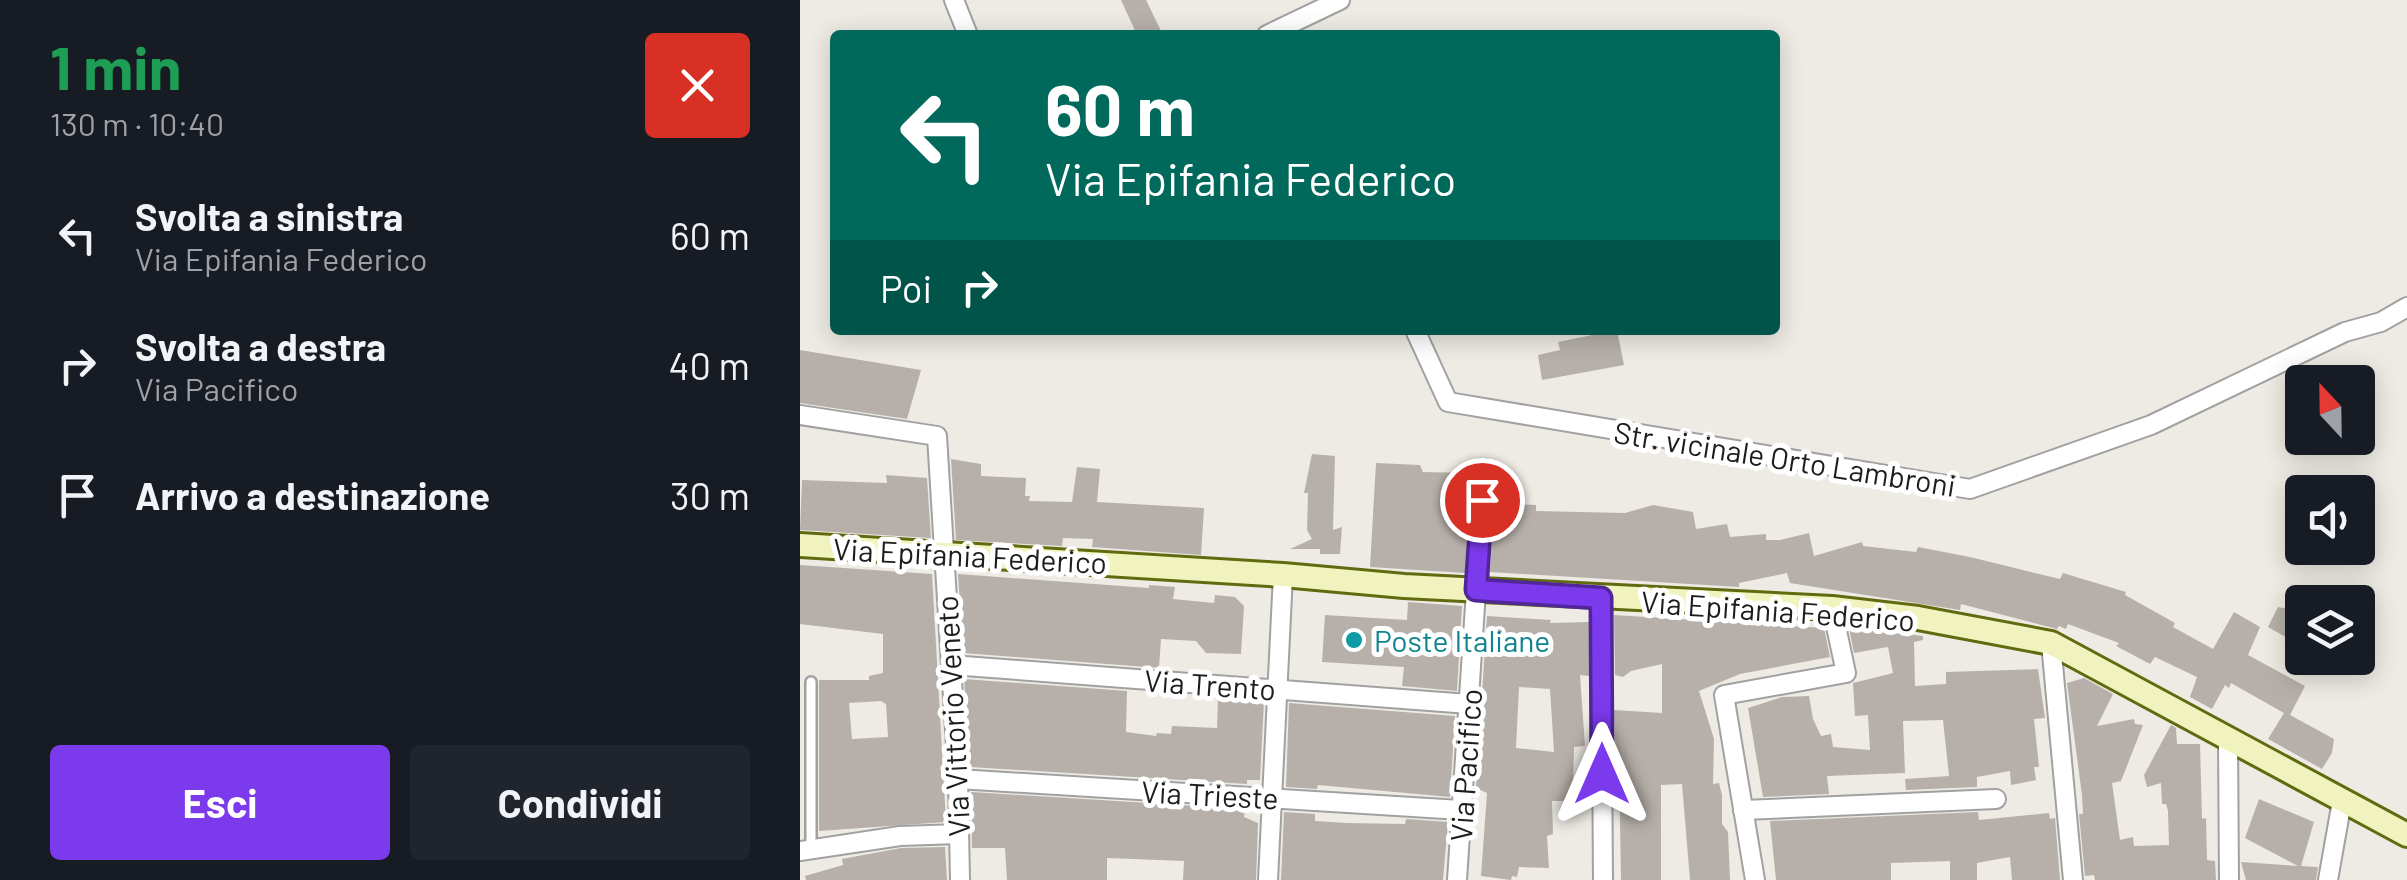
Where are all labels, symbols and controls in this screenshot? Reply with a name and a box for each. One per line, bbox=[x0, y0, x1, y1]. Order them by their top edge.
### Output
text: 1 min bbox=[50, 30, 181, 102]
button: close bbox=[645, 33, 750, 138]
text: 60 m bbox=[1045, 66, 1195, 150]
icon: left bbox=[880, 70, 1010, 200]
text: 130 m · 10:40 bbox=[50, 104, 224, 142]
text: Via Epifania Federico bbox=[1045, 151, 1456, 205]
text: Svolta a sinistra bbox=[135, 193, 403, 239]
icon: left bbox=[50, 208, 105, 263]
text: 60 m bbox=[670, 212, 750, 258]
text: Via Epifania Federico bbox=[135, 239, 428, 277]
icon: right bbox=[952, 260, 1007, 315]
text: Poi bbox=[880, 265, 932, 311]
text: Svolta a destra bbox=[135, 323, 386, 369]
icon: right bbox=[50, 338, 105, 393]
text: 40 m bbox=[669, 342, 750, 388]
north arrow bbox=[2285, 365, 2375, 455]
map controls bbox=[2285, 365, 2375, 675]
text: Via Pacifico bbox=[135, 369, 298, 407]
street label: Str. vicinale Orto Lambroni bbox=[1612, 413, 1958, 503]
pin bbox=[1440, 458, 1525, 543]
icon: arrive bbox=[50, 468, 105, 523]
text: Arrivo a destinazione bbox=[135, 472, 490, 518]
text: 30 m bbox=[670, 472, 750, 518]
icon: arrive bbox=[1455, 473, 1510, 528]
button: sound bbox=[2285, 475, 2375, 565]
street label: Via Epifania Federico bbox=[832, 530, 1108, 580]
street label: Via Epifania Federico bbox=[1640, 582, 1916, 638]
button: layers bbox=[2285, 585, 2375, 675]
street label: Via Vittorio Veneto bbox=[928, 595, 976, 837]
place label: Poste Italiane bbox=[1374, 622, 1550, 658]
marker: Poste Italiane bbox=[1343, 629, 1365, 651]
street label: Via Trento bbox=[1143, 661, 1277, 707]
street label: Via Pacifico bbox=[1442, 687, 1488, 843]
position arrow bbox=[1550, 722, 1654, 826]
button: Esci bbox=[50, 745, 390, 860]
button: Condividi bbox=[410, 745, 750, 860]
street label: Via Trieste bbox=[1141, 772, 1279, 816]

